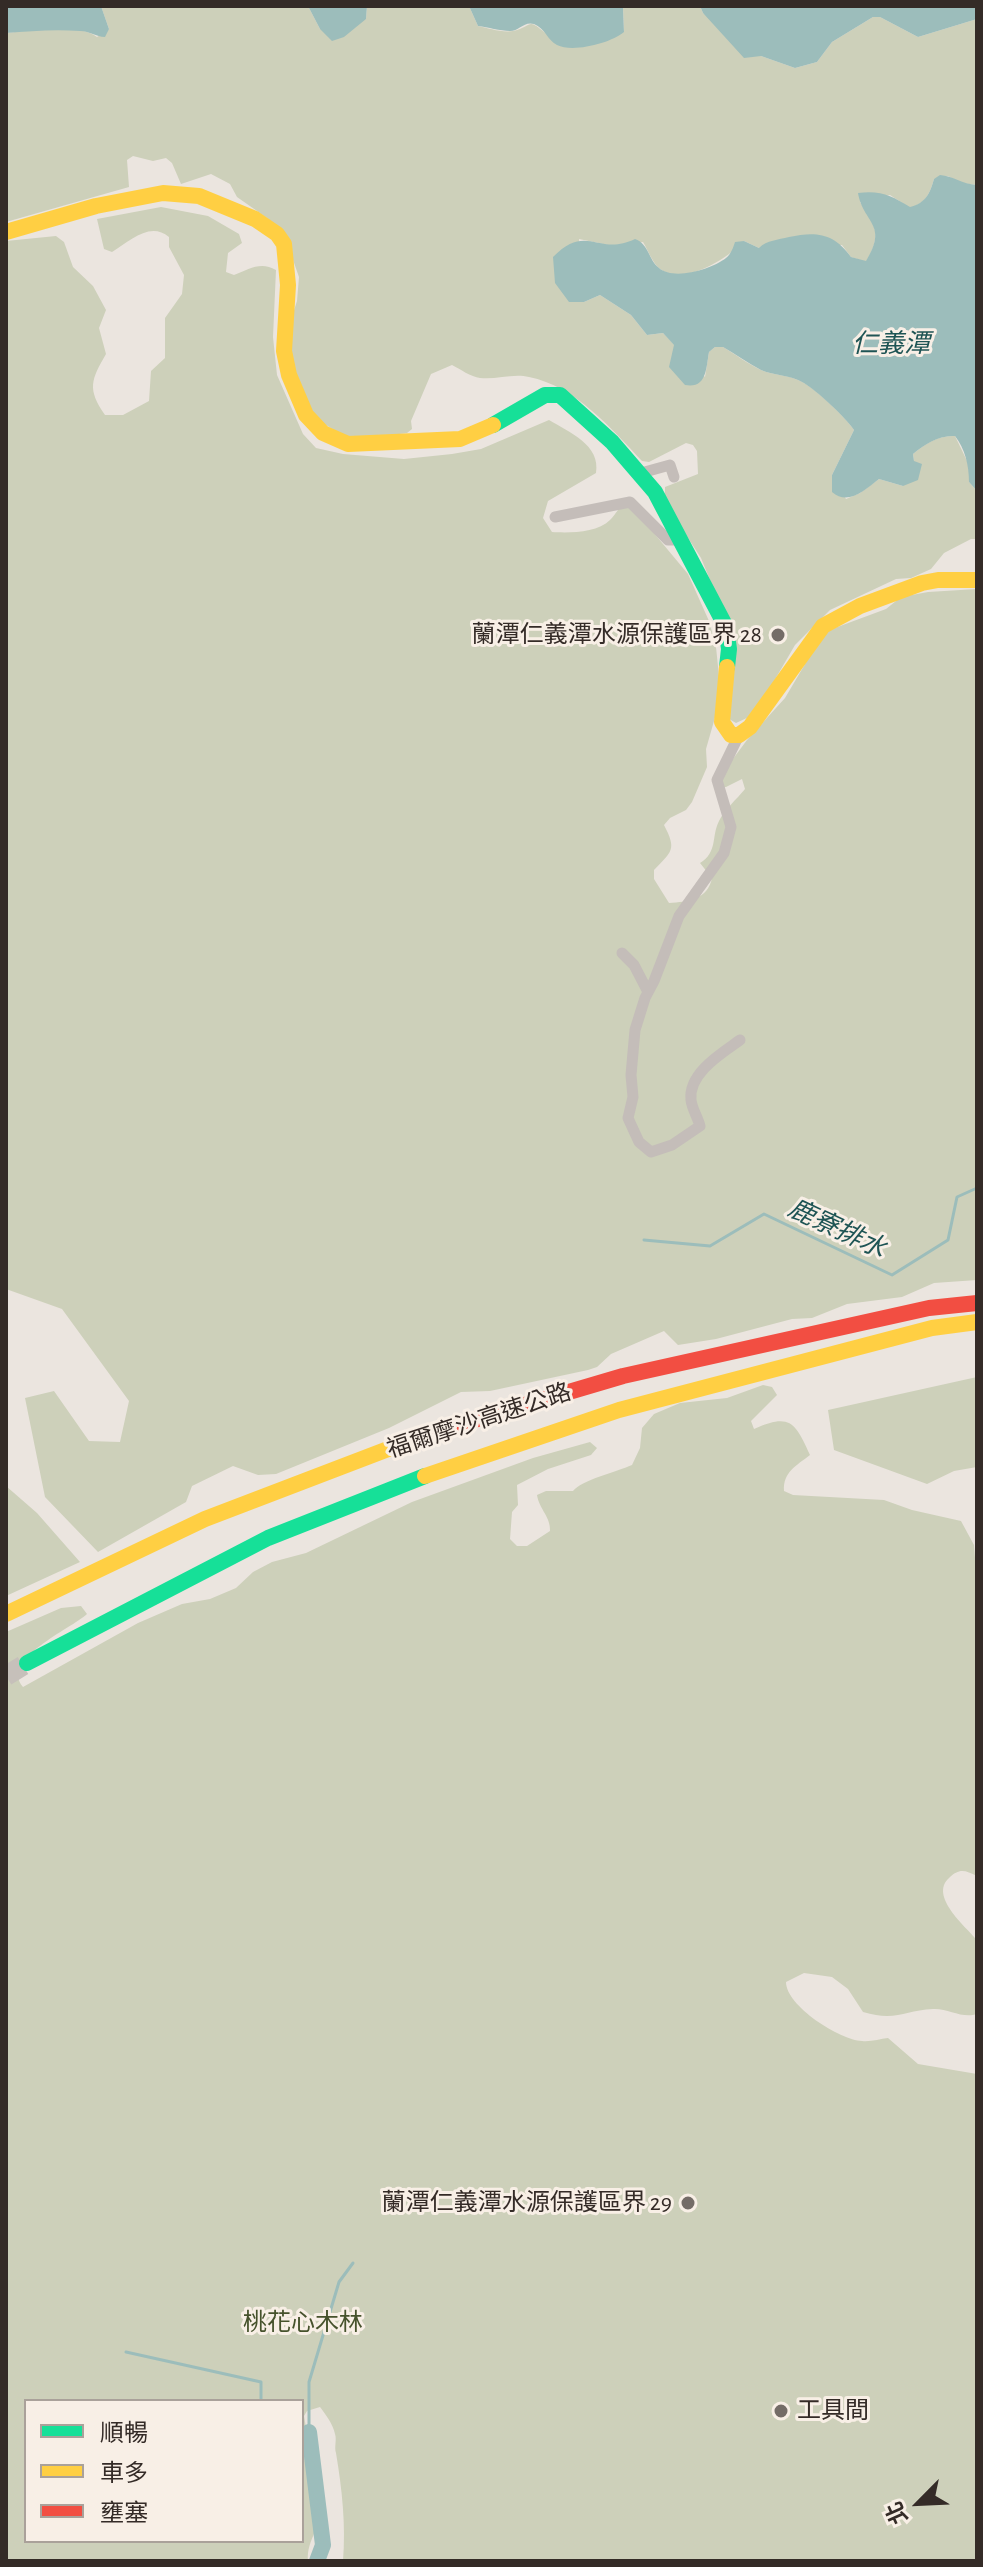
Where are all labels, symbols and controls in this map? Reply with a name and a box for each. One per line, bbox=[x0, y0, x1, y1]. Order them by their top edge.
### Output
water label: 仁義潭 bbox=[852, 328, 930, 360]
place label: 蘭潭仁義潭水源保護區界 28 bbox=[472, 621, 762, 649]
marker: 蘭潭仁義潭水源保護區界 28 bbox=[769, 626, 787, 644]
water label: 鹿寮排水 bbox=[783, 1193, 891, 1265]
street label: 福爾摩沙高速公路 bbox=[383, 1378, 575, 1464]
place label: 蘭潭仁義潭水源保護區界 29 bbox=[382, 2189, 672, 2217]
marker: 蘭潭仁義潭水源保護區界 29 bbox=[679, 2194, 697, 2212]
park label: 桃花心木林 bbox=[243, 2309, 363, 2337]
place label: 工具間 bbox=[797, 2397, 869, 2425]
legend bbox=[24, 2399, 304, 2543]
marker: 工具間 bbox=[772, 2402, 790, 2420]
text: 順暢 bbox=[100, 2422, 148, 2446]
text: 車多 bbox=[100, 2462, 148, 2486]
north arrow bbox=[879, 2463, 959, 2543]
text: 北 bbox=[883, 2498, 912, 2527]
text: 壅塞 bbox=[100, 2502, 148, 2526]

